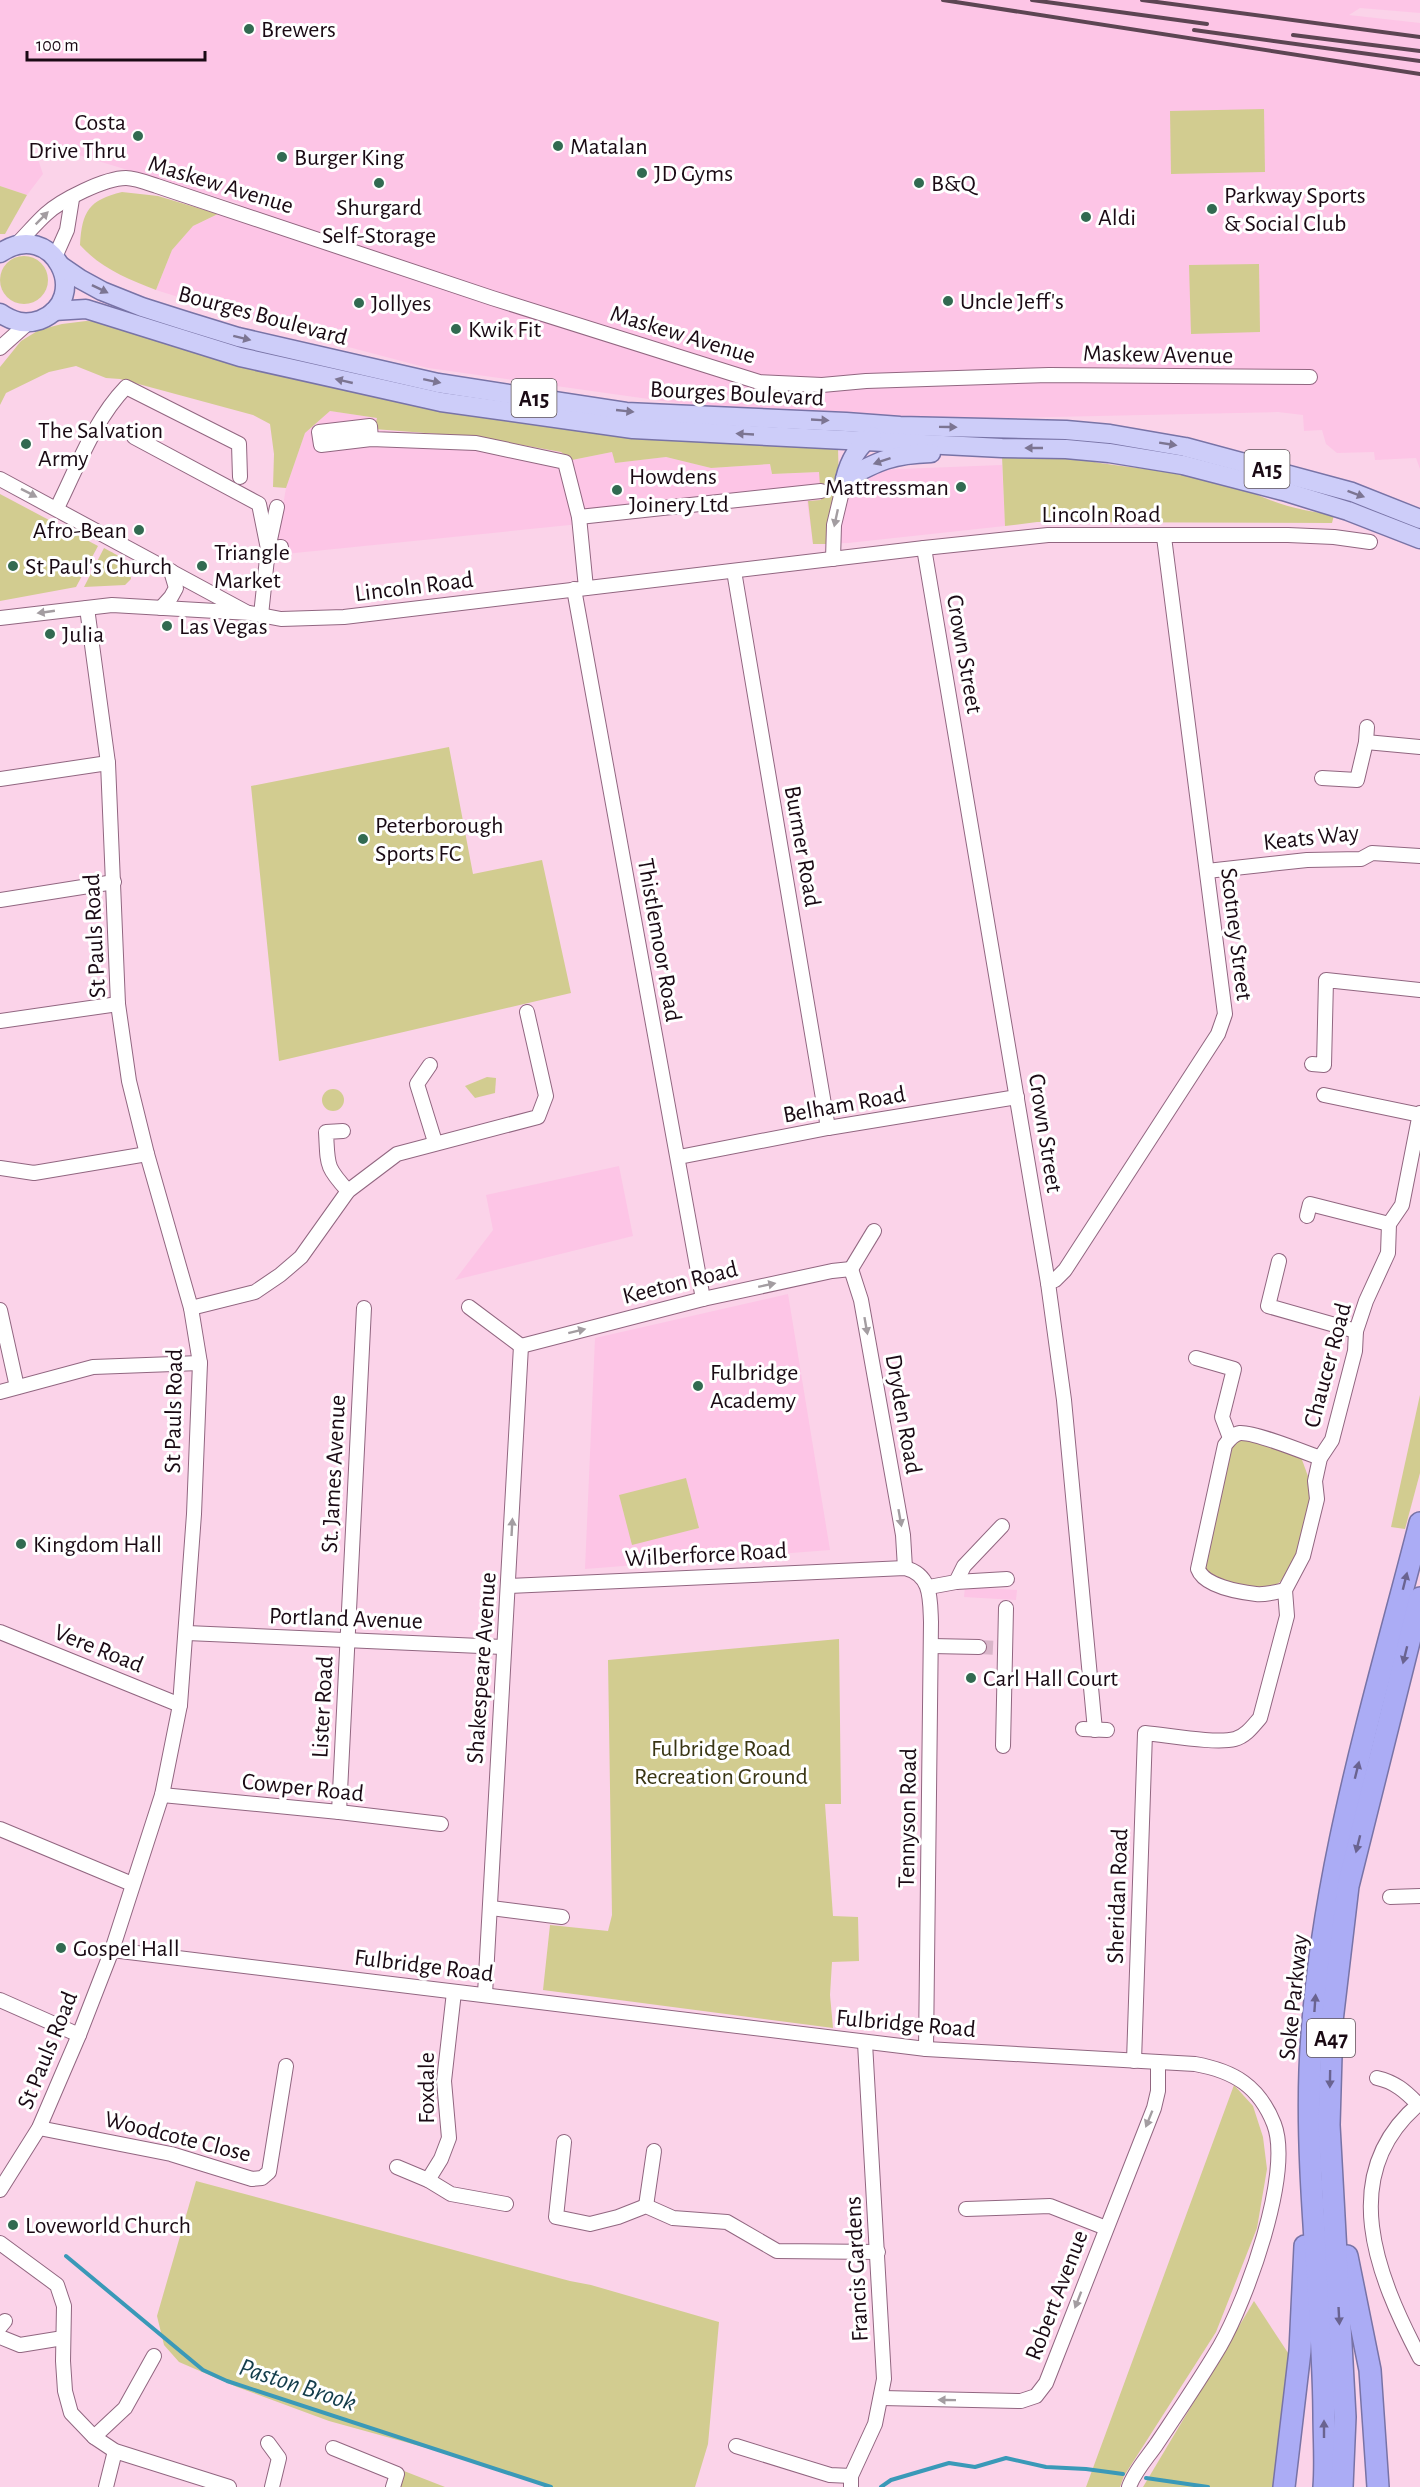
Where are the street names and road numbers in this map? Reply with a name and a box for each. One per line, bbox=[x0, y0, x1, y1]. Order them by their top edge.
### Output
street label: Maskew Avenue bbox=[145, 151, 296, 218]
street label: Bourges Boulevard bbox=[175, 282, 350, 350]
street label: Maskew Avenue bbox=[607, 301, 758, 368]
street label: Maskew Avenue bbox=[1083, 342, 1233, 368]
street label: Bourges Boulevard bbox=[649, 377, 825, 411]
road number: A15 bbox=[512, 379, 556, 417]
road number: A15 bbox=[1244, 450, 1290, 488]
street label: Lincoln Road bbox=[1041, 503, 1161, 527]
street label: Lincoln Road bbox=[353, 568, 475, 606]
street label: Crown Street bbox=[942, 593, 986, 716]
street label: Burmer Road bbox=[780, 784, 824, 909]
street label: Keats Way bbox=[1262, 821, 1360, 855]
street label: Thistlemoor Road bbox=[633, 857, 685, 1024]
street label: Scotney Street bbox=[1216, 866, 1256, 1002]
street label: St Pauls Road bbox=[80, 873, 110, 999]
street label: Crown Street bbox=[1024, 1072, 1066, 1195]
street label: Belham Road bbox=[781, 1082, 907, 1128]
street label: Keeton Road bbox=[620, 1257, 740, 1309]
street label: Chaucer Road bbox=[1300, 1300, 1356, 1430]
street label: St Pauls Road bbox=[161, 1348, 187, 1474]
street label: Dryden Road bbox=[881, 1352, 925, 1476]
street label: St. James Avenue bbox=[318, 1394, 350, 1554]
street label: Wilberforce Road bbox=[624, 1539, 788, 1571]
street label: Shakespeare Avenue bbox=[463, 1571, 501, 1765]
street label: Portland Avenue bbox=[269, 1604, 423, 1634]
street label: Vere Road bbox=[51, 1620, 147, 1678]
street label: Lister Road bbox=[308, 1655, 338, 1759]
street label: Tennyson Road bbox=[895, 1748, 921, 1888]
street label: Cowper Road bbox=[241, 1770, 365, 1806]
street label: Sheridan Road bbox=[1104, 1828, 1132, 1964]
street label: Soke Parkway bbox=[1275, 1933, 1313, 2061]
street label: Fulbridge Road bbox=[353, 1946, 495, 1986]
street label: St Pauls Road bbox=[13, 1988, 82, 2113]
street label: Fulbridge Road bbox=[835, 2006, 977, 2042]
road number: A47 bbox=[1307, 2019, 1355, 2057]
street label: Foxdale bbox=[415, 2052, 439, 2124]
street label: Woodcote Close bbox=[102, 2107, 253, 2167]
street label: Francis Gardens bbox=[841, 2196, 873, 2342]
street label: Robert Avenue bbox=[1021, 2227, 1093, 2364]

